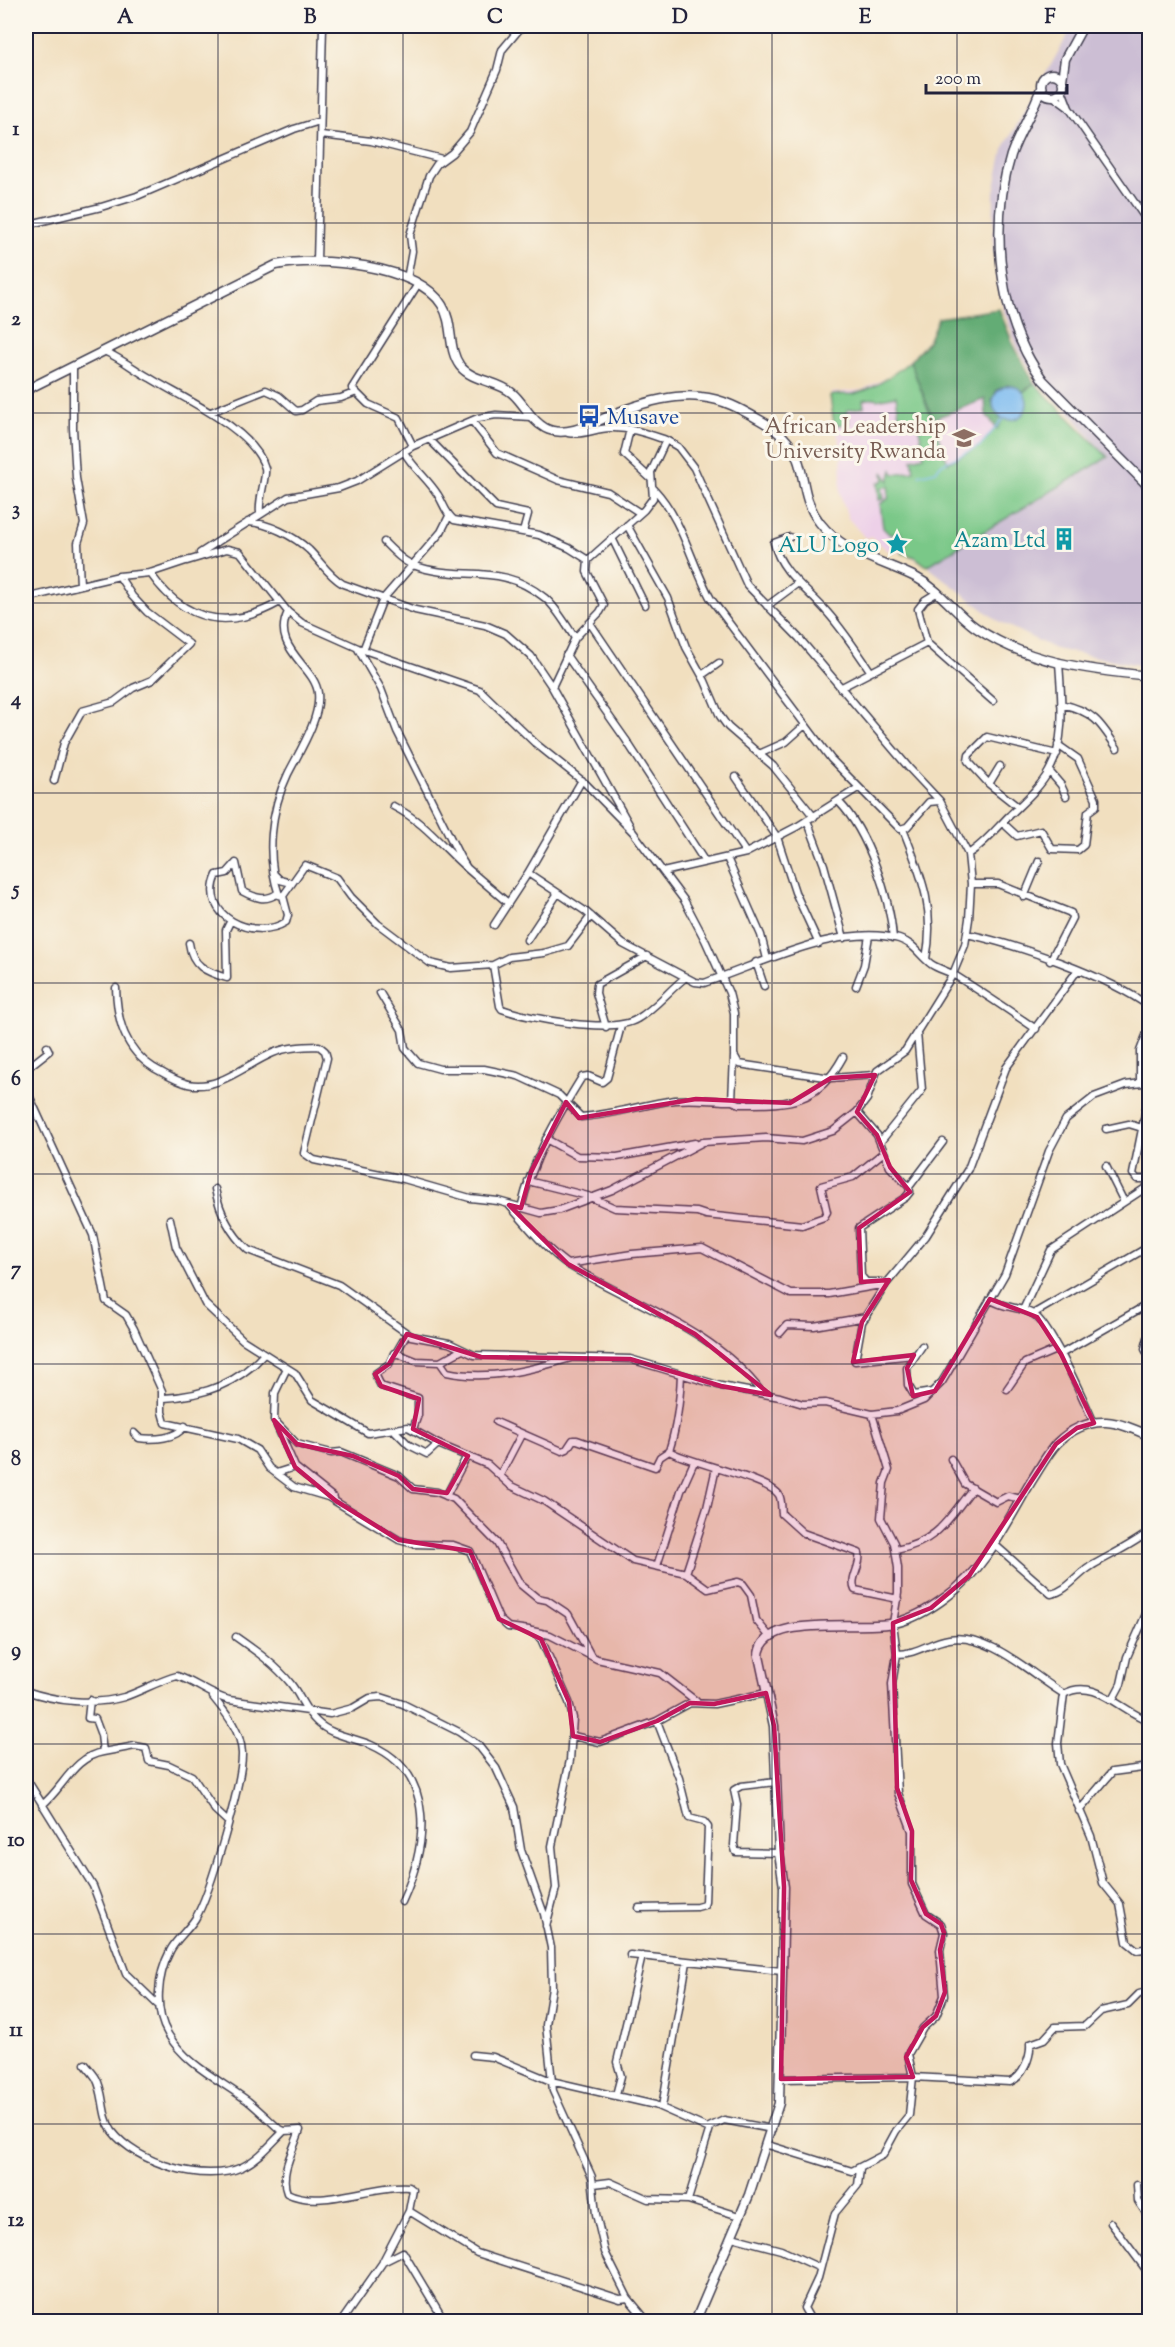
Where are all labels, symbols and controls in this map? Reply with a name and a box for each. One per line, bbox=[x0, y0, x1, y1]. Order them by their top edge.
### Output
text: A bbox=[117, 4, 134, 33]
text: B bbox=[304, 4, 317, 33]
text: C bbox=[487, 4, 503, 33]
text: D bbox=[672, 4, 688, 33]
text: E bbox=[859, 4, 872, 33]
text: F bbox=[1044, 4, 1056, 33]
scale bar bbox=[926, 57, 1067, 95]
text: 200 m bbox=[935, 67, 981, 93]
text: 1 bbox=[13, 116, 20, 145]
text: 2 bbox=[11, 306, 21, 335]
bus stop icon: Musave bbox=[576, 403, 602, 429]
place label: Musave bbox=[607, 403, 679, 435]
place label: African Leadership University Rwanda bbox=[764, 412, 946, 469]
school or university icon: African Leadership University Rwanda bbox=[951, 425, 977, 451]
text: 3 bbox=[12, 496, 20, 525]
place label: Azam Ltd bbox=[954, 526, 1046, 558]
building icon: Azam Ltd bbox=[1051, 526, 1077, 552]
place label: ALU Logo bbox=[778, 531, 879, 563]
place icon: ALU Logo bbox=[884, 531, 910, 557]
text: 4 bbox=[10, 686, 21, 715]
text: 5 bbox=[11, 876, 20, 905]
text: 6 bbox=[11, 1066, 21, 1095]
text: 7 bbox=[11, 1256, 22, 1285]
text: 8 bbox=[11, 1446, 21, 1475]
text: 9 bbox=[11, 1637, 21, 1666]
text: 10 bbox=[7, 1827, 25, 1856]
text: 11 bbox=[9, 2017, 23, 2046]
text: 12 bbox=[8, 2207, 25, 2236]

